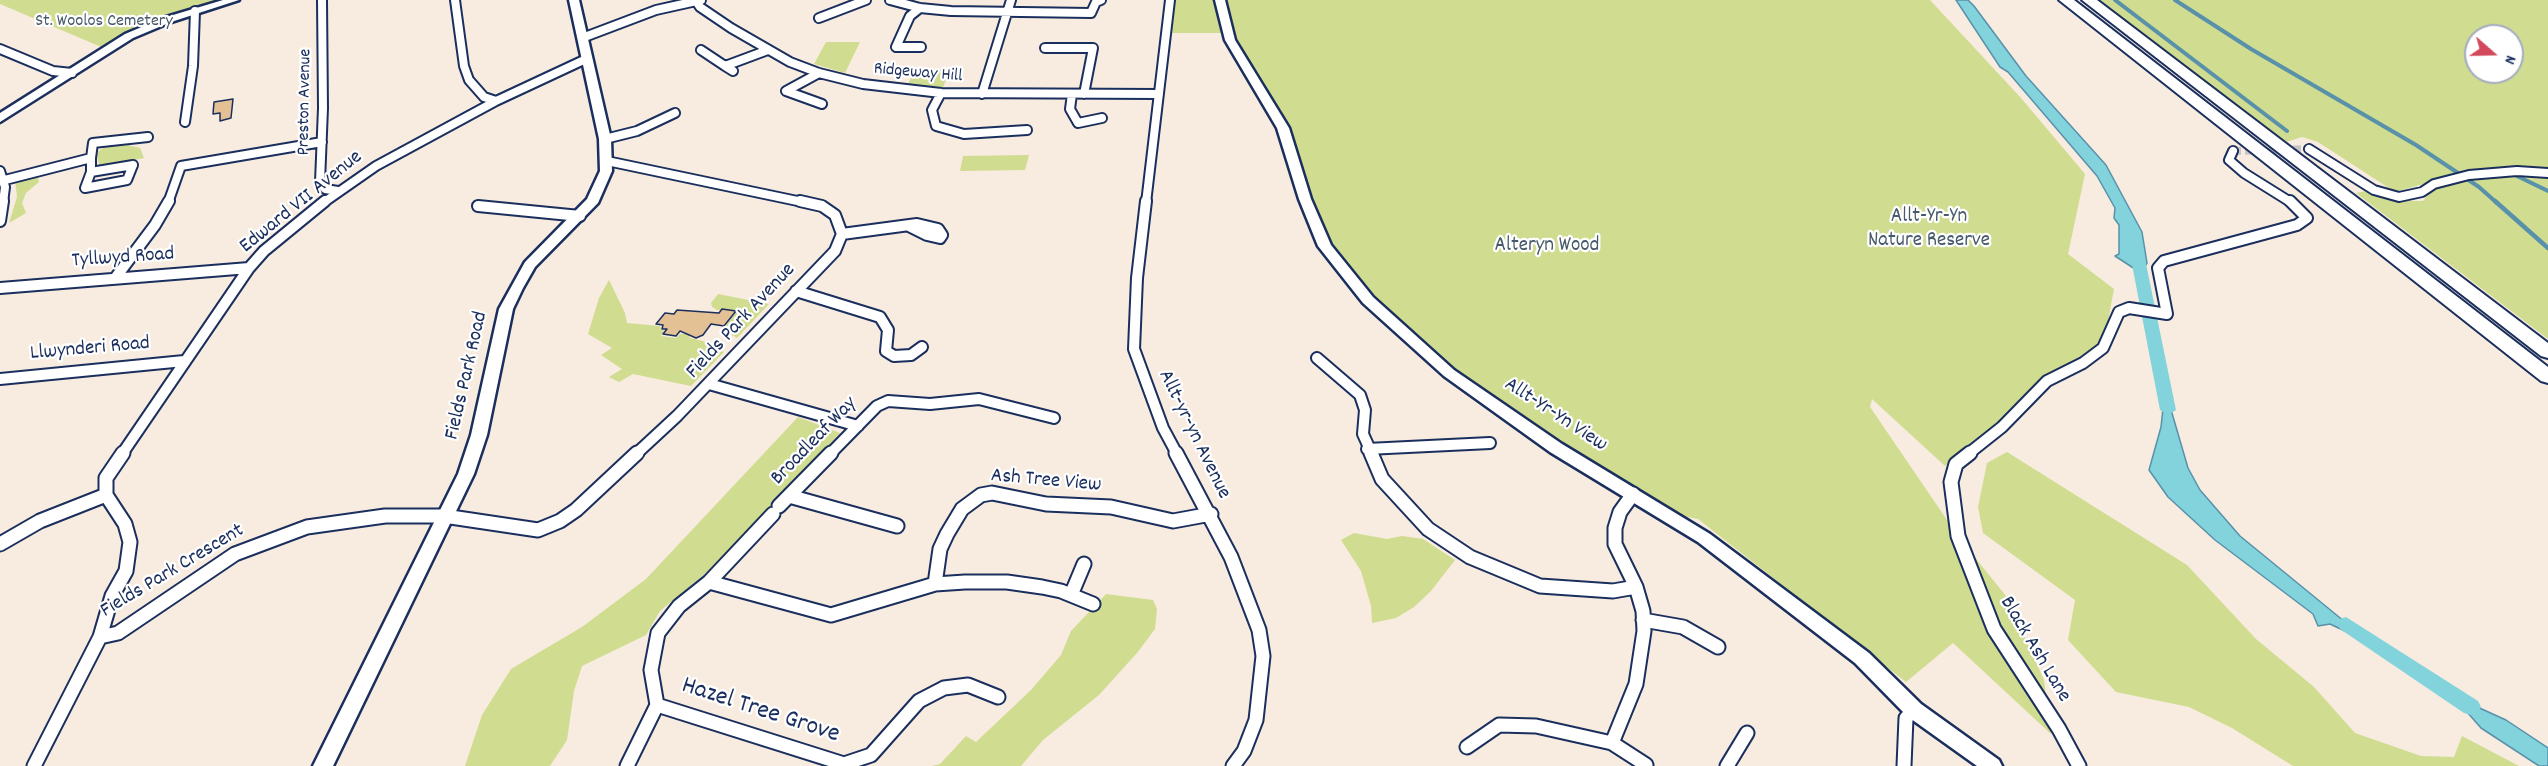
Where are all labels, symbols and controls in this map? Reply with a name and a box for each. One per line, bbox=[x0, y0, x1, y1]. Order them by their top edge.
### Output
park label: St. Woolos Cemetery bbox=[35, 12, 173, 34]
north arrow bbox=[2464, 24, 2524, 84]
street label: Preston Avenue bbox=[294, 48, 318, 156]
text: N bbox=[2497, 52, 2522, 67]
street label: Ridgeway Hill bbox=[873, 59, 963, 89]
street label: Edward VII Avenue bbox=[236, 146, 368, 260]
park label: Allt-Yr-Yn Nature Reserve bbox=[1868, 205, 1990, 255]
park label: Alteryn Wood bbox=[1495, 234, 1599, 260]
street label: Tyllwyd Road bbox=[71, 243, 175, 275]
street label: Fields Park Avenue bbox=[682, 259, 802, 385]
street label: Fields Park Road bbox=[441, 309, 495, 443]
street label: Llwynderi Road bbox=[29, 332, 151, 368]
street label: Allt-yr-yn Avenue bbox=[1151, 366, 1235, 504]
street label: Allt-Yr-Yn View bbox=[1499, 373, 1611, 459]
street label: Broadleaf Way bbox=[767, 392, 863, 492]
street label: Ash Tree View bbox=[990, 465, 1102, 499]
street label: Fields Park Crescent bbox=[97, 519, 249, 625]
street label: Black Ash Lane bbox=[1993, 593, 2075, 707]
street label: Hazel Tree Grove bbox=[677, 672, 843, 752]

